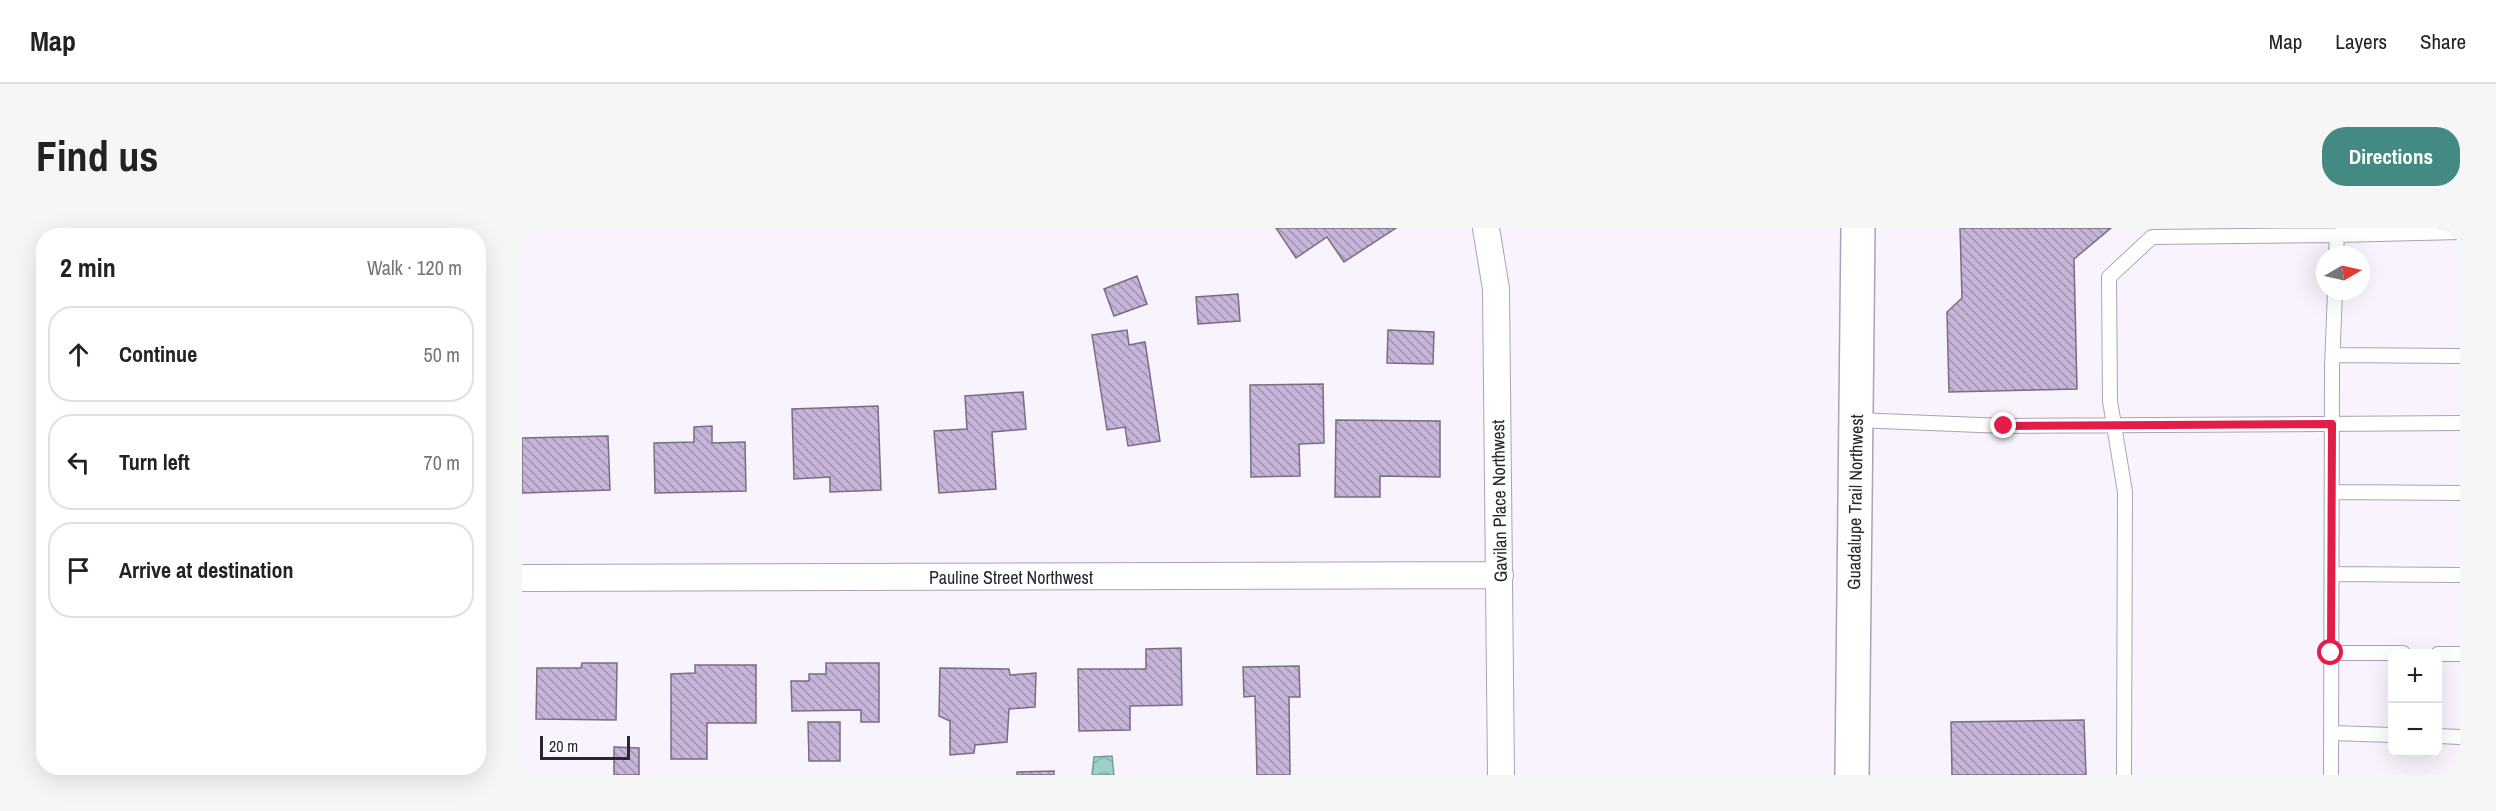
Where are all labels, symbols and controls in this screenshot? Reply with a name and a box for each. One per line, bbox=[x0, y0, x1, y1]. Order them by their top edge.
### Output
text: Map bbox=[30, 22, 76, 60]
text: Map bbox=[2269, 27, 2302, 56]
text: Layers bbox=[2335, 27, 2387, 56]
text: Share bbox=[2420, 27, 2466, 56]
button: Directions bbox=[2322, 127, 2460, 186]
text: Find us bbox=[36, 128, 158, 184]
north arrow bbox=[2316, 246, 2370, 300]
text: 2 min bbox=[60, 250, 116, 285]
text: Walk · 120 m bbox=[367, 254, 462, 281]
icon: ahead bbox=[62, 338, 95, 371]
text: Continue bbox=[119, 339, 197, 369]
text: 50 m bbox=[424, 341, 460, 368]
route end bbox=[1990, 412, 2016, 438]
street label: Guadalupe Trail Northwest bbox=[1841, 414, 1869, 590]
street label: Gavilan Place Northwest bbox=[1485, 420, 1513, 582]
icon: left bbox=[62, 446, 95, 479]
text: Turn left bbox=[119, 447, 190, 477]
text: 70 m bbox=[424, 449, 460, 476]
icon: arrive bbox=[62, 554, 95, 587]
text: Arrive at destination bbox=[119, 555, 293, 585]
street label: Pauline Street Northwest bbox=[929, 565, 1093, 590]
route start bbox=[2317, 639, 2343, 665]
map controls bbox=[2388, 649, 2442, 757]
button: + bbox=[2388, 649, 2442, 703]
button: − bbox=[2388, 703, 2442, 757]
scale bar bbox=[540, 733, 630, 760]
text: 20 m bbox=[549, 735, 578, 757]

